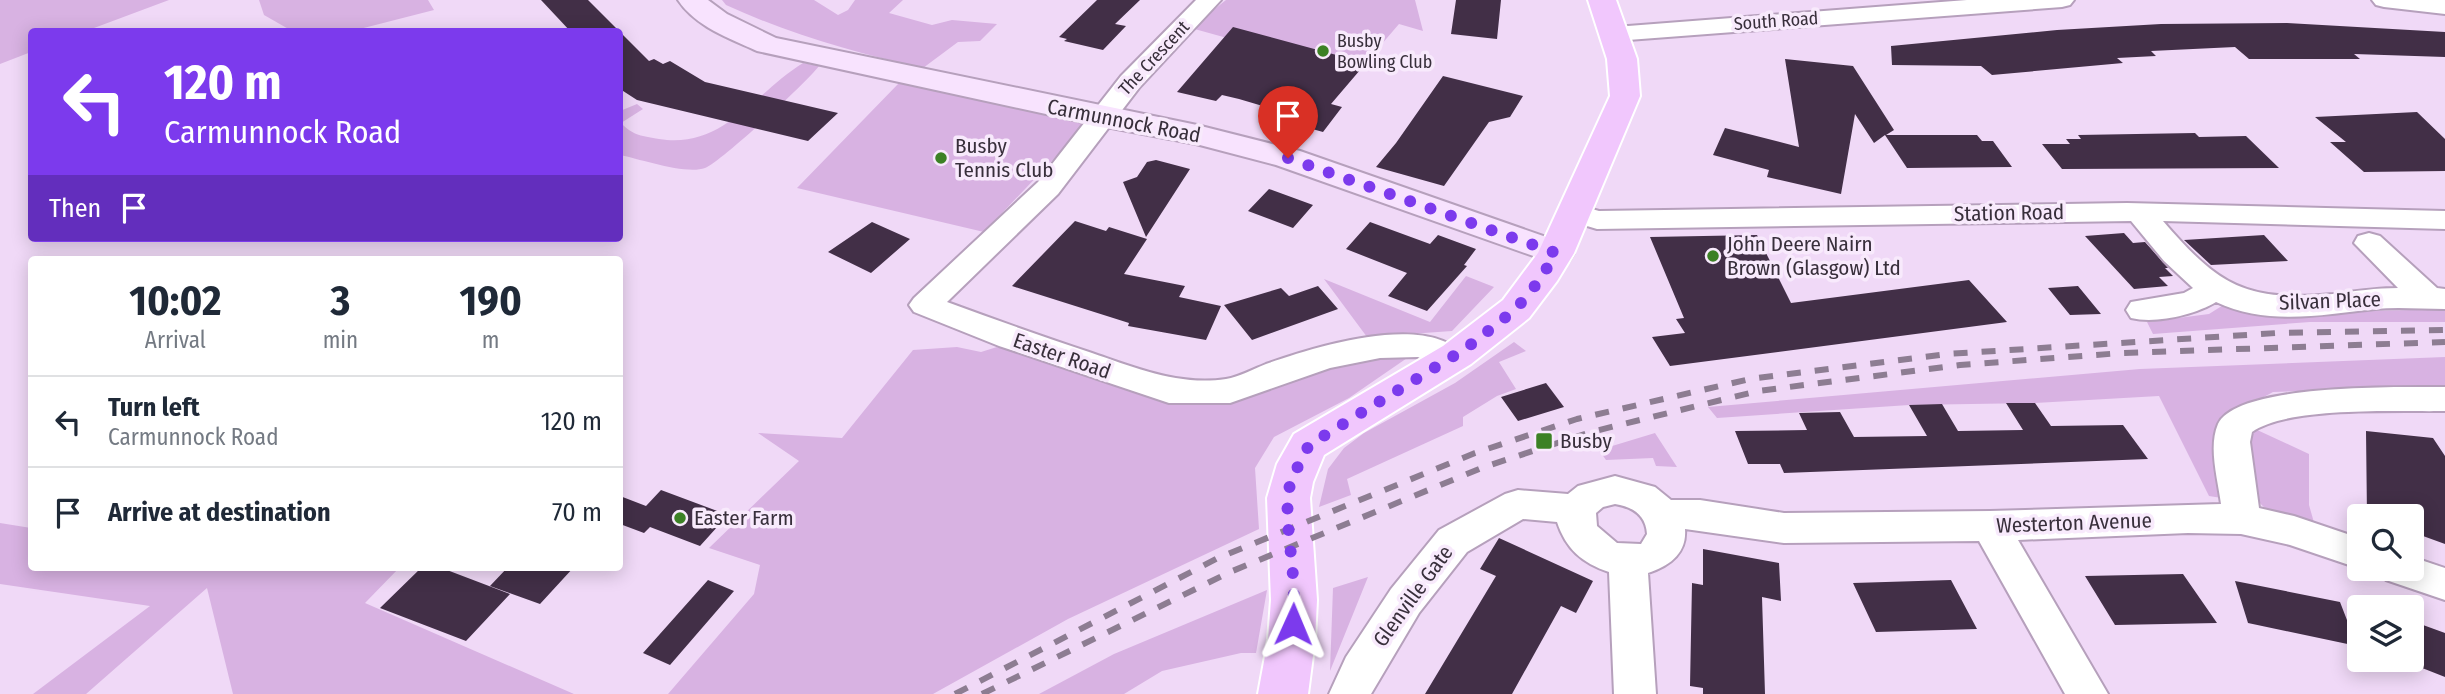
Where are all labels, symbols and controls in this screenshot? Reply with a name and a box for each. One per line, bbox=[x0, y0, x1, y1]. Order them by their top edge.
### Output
street label: South Road bbox=[1733, 7, 1819, 35]
street label: The Crescent bbox=[1114, 16, 1194, 100]
place label: Busby Bowling Club bbox=[1337, 30, 1432, 73]
marker: Busby Bowling Club bbox=[1315, 43, 1331, 59]
text: 120 m bbox=[164, 53, 282, 112]
icon: left bbox=[49, 56, 140, 147]
pin bbox=[1258, 86, 1318, 158]
street label: Carmunnock Road bbox=[1045, 93, 1203, 149]
icon: arrive bbox=[1269, 97, 1307, 135]
text: Carmunnock Road bbox=[164, 113, 401, 151]
place label: Busby Tennis Club bbox=[955, 133, 1053, 183]
marker: Busby Tennis Club bbox=[933, 150, 949, 166]
icon: arrive bbox=[115, 189, 153, 227]
text: Then bbox=[49, 193, 101, 224]
street label: Station Road bbox=[1954, 199, 2064, 227]
place label: John Deere Nairn Brown (Glasgow) Ltd bbox=[1727, 231, 1901, 281]
marker: John Deere Nairn Brown (Glasgow) Ltd bbox=[1705, 248, 1721, 264]
text: 10:02 bbox=[129, 276, 221, 326]
text: 3 bbox=[331, 276, 350, 326]
text: 190 bbox=[459, 276, 522, 326]
street label: Silvan Place bbox=[2279, 286, 2381, 316]
text: Arrival bbox=[145, 326, 206, 354]
text: min bbox=[323, 326, 358, 354]
text: m bbox=[482, 326, 499, 354]
street label: Easter Road bbox=[1010, 327, 1114, 385]
text: Turn left bbox=[108, 392, 200, 423]
icon: left bbox=[49, 403, 87, 441]
text: 120 m bbox=[541, 406, 602, 437]
text: Carmunnock Road bbox=[108, 423, 278, 451]
place label: Busby bbox=[1560, 428, 1613, 454]
marker: Busby bbox=[1534, 431, 1554, 451]
icon: arrive bbox=[49, 494, 87, 532]
text: Arrive at destination bbox=[108, 497, 331, 528]
text: 70 m bbox=[552, 497, 602, 528]
map controls bbox=[2347, 504, 2424, 672]
button: search bbox=[2347, 504, 2424, 581]
place label: Easter Farm bbox=[694, 505, 794, 531]
street label: Westerton Avenue bbox=[1996, 507, 2152, 539]
marker: Easter Farm bbox=[672, 510, 688, 526]
street label: Glenville Gate bbox=[1368, 540, 1458, 652]
position arrow bbox=[1256, 587, 1330, 661]
button: layers bbox=[2347, 595, 2424, 672]

